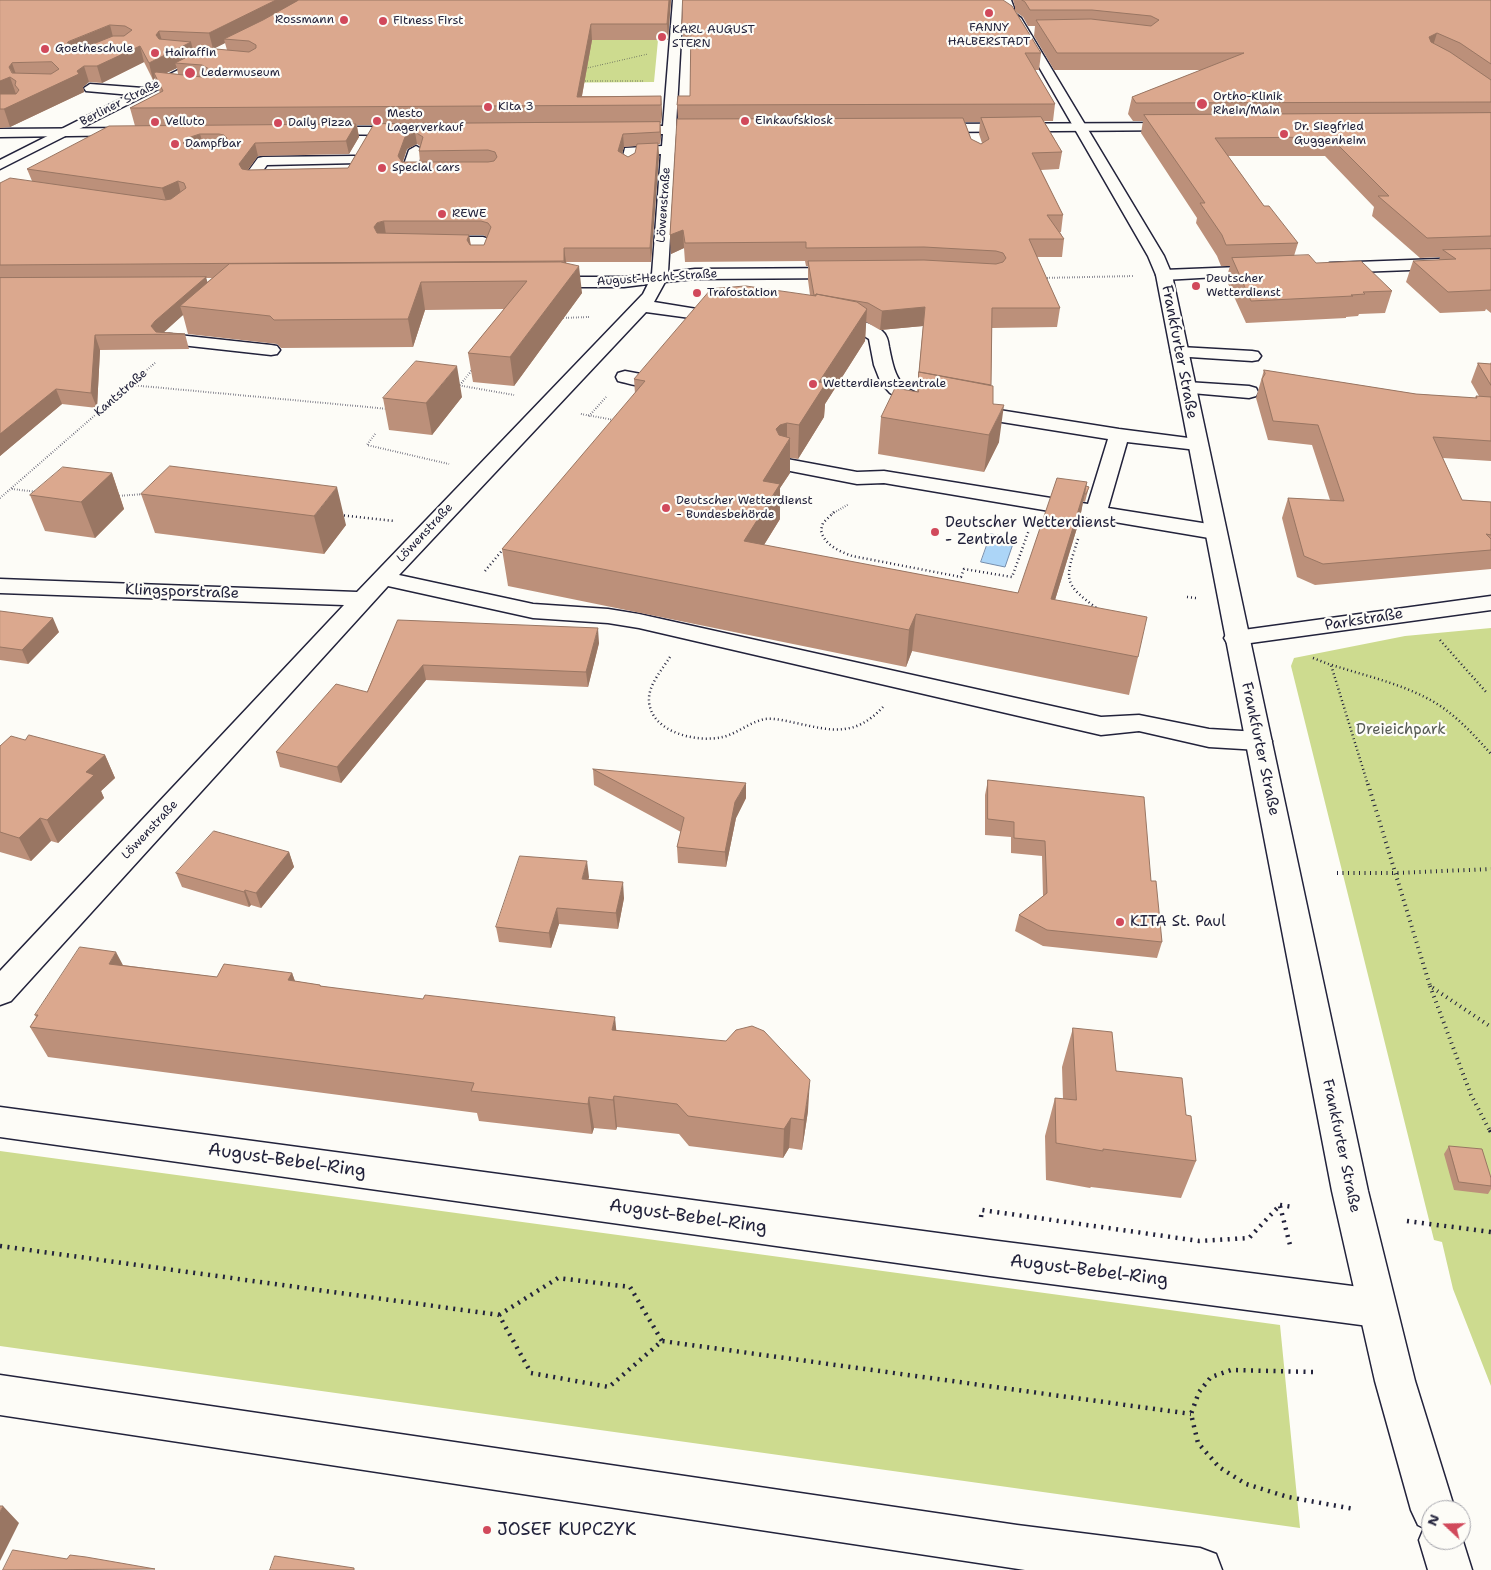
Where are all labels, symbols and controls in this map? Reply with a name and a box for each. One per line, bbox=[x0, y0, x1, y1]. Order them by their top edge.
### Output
marker: FANNY HALBERSTADT bbox=[983, 7, 995, 19]
place label: Rossmann bbox=[275, 13, 334, 27]
marker: Rossmann bbox=[338, 14, 350, 26]
place label: Fitness First bbox=[393, 14, 463, 28]
marker: Fitness First bbox=[377, 15, 389, 27]
place label: FANNY HALBERSTADT bbox=[948, 21, 1030, 49]
place label: KARL AUGUST STERN bbox=[672, 23, 755, 51]
marker: KARL AUGUST STERN bbox=[656, 31, 668, 43]
place label: Goetheschule bbox=[55, 42, 133, 56]
marker: Goetheschule bbox=[39, 43, 51, 55]
place label: Hairaffin bbox=[165, 46, 216, 60]
marker: Hairaffin bbox=[149, 47, 161, 59]
marker: Ledermuseum bbox=[183, 66, 197, 80]
place label: Ledermuseum bbox=[201, 66, 280, 80]
street label: Berliner Straße bbox=[78, 77, 162, 129]
place label: Ortho-Klinik Rhein/Main bbox=[1213, 90, 1283, 118]
marker: Ortho-Klinik Rhein/Main bbox=[1195, 97, 1209, 111]
place label: Kita 3 bbox=[498, 100, 534, 114]
marker: Kita 3 bbox=[482, 101, 494, 113]
place label: Mesto Lagerverkauf bbox=[387, 107, 463, 135]
place label: Einkaufskiosk bbox=[755, 114, 833, 128]
place label: Velluto bbox=[165, 115, 205, 129]
marker: Mesto Lagerverkauf bbox=[371, 115, 383, 127]
marker: Einkaufskiosk bbox=[739, 115, 751, 127]
marker: Velluto bbox=[149, 116, 161, 128]
place label: Daily Pizza bbox=[288, 116, 352, 130]
marker: Daily Pizza bbox=[272, 117, 284, 129]
place label: Dr. Siegfried Guggenheim bbox=[1294, 120, 1366, 148]
marker: Dr. Siegfried Guggenheim bbox=[1278, 128, 1290, 140]
place label: Dampfbar bbox=[185, 137, 242, 151]
marker: Dampfbar bbox=[169, 138, 181, 150]
place label: Special cars bbox=[392, 161, 460, 175]
marker: Special cars bbox=[376, 162, 388, 174]
street label: Löwenstraße bbox=[654, 167, 674, 243]
place label: REWE bbox=[452, 207, 487, 221]
marker: REWE bbox=[436, 208, 448, 220]
street label: August-Hecht-Straße bbox=[596, 267, 718, 289]
place label: Deutscher Wetterdienst bbox=[1206, 272, 1281, 300]
marker: Deutscher Wetterdienst bbox=[1190, 280, 1202, 292]
street label: Frankfurter Straße bbox=[1157, 284, 1201, 420]
place label: Trafostation bbox=[707, 286, 777, 300]
marker: Trafostation bbox=[691, 287, 703, 299]
street label: Kantstraße bbox=[92, 366, 150, 420]
place label: Wetterdienstzentrale bbox=[823, 377, 946, 391]
marker: Wetterdienstzentrale bbox=[807, 378, 819, 390]
place label: Deutscher Wetterdienst - Bundesbehörde bbox=[676, 494, 813, 522]
street label: Löwenstraße bbox=[394, 500, 456, 566]
marker: Deutscher Wetterdienst - Bundesbehörde bbox=[660, 502, 672, 514]
place label: Deutscher Wetterdienst - Zentrale bbox=[945, 514, 1116, 549]
marker: Deutscher Wetterdienst - Zentrale bbox=[929, 526, 941, 538]
street label: Klingsporstraße bbox=[125, 581, 239, 603]
street label: Parkstraße bbox=[1323, 605, 1405, 635]
street label: Frankfurter Straße bbox=[1237, 681, 1283, 817]
park label: Dreieichpark bbox=[1356, 721, 1446, 739]
street label: Löwenstraße bbox=[119, 797, 181, 863]
place label: KITA St. Paul bbox=[1130, 913, 1226, 931]
marker: KITA St. Paul bbox=[1114, 916, 1126, 928]
street label: Frankfurter Straße bbox=[1318, 1078, 1364, 1214]
street label: August-Bebel-Ring bbox=[207, 1139, 367, 1183]
street label: August-Bebel-Ring bbox=[608, 1195, 768, 1239]
street label: August-Bebel-Ring bbox=[1009, 1251, 1169, 1291]
north arrow bbox=[1421, 1500, 1471, 1550]
text: N bbox=[1423, 1512, 1443, 1528]
place label: JOSEF KUPCZYK bbox=[497, 1519, 636, 1541]
marker: JOSEF KUPCZYK bbox=[481, 1524, 493, 1536]

